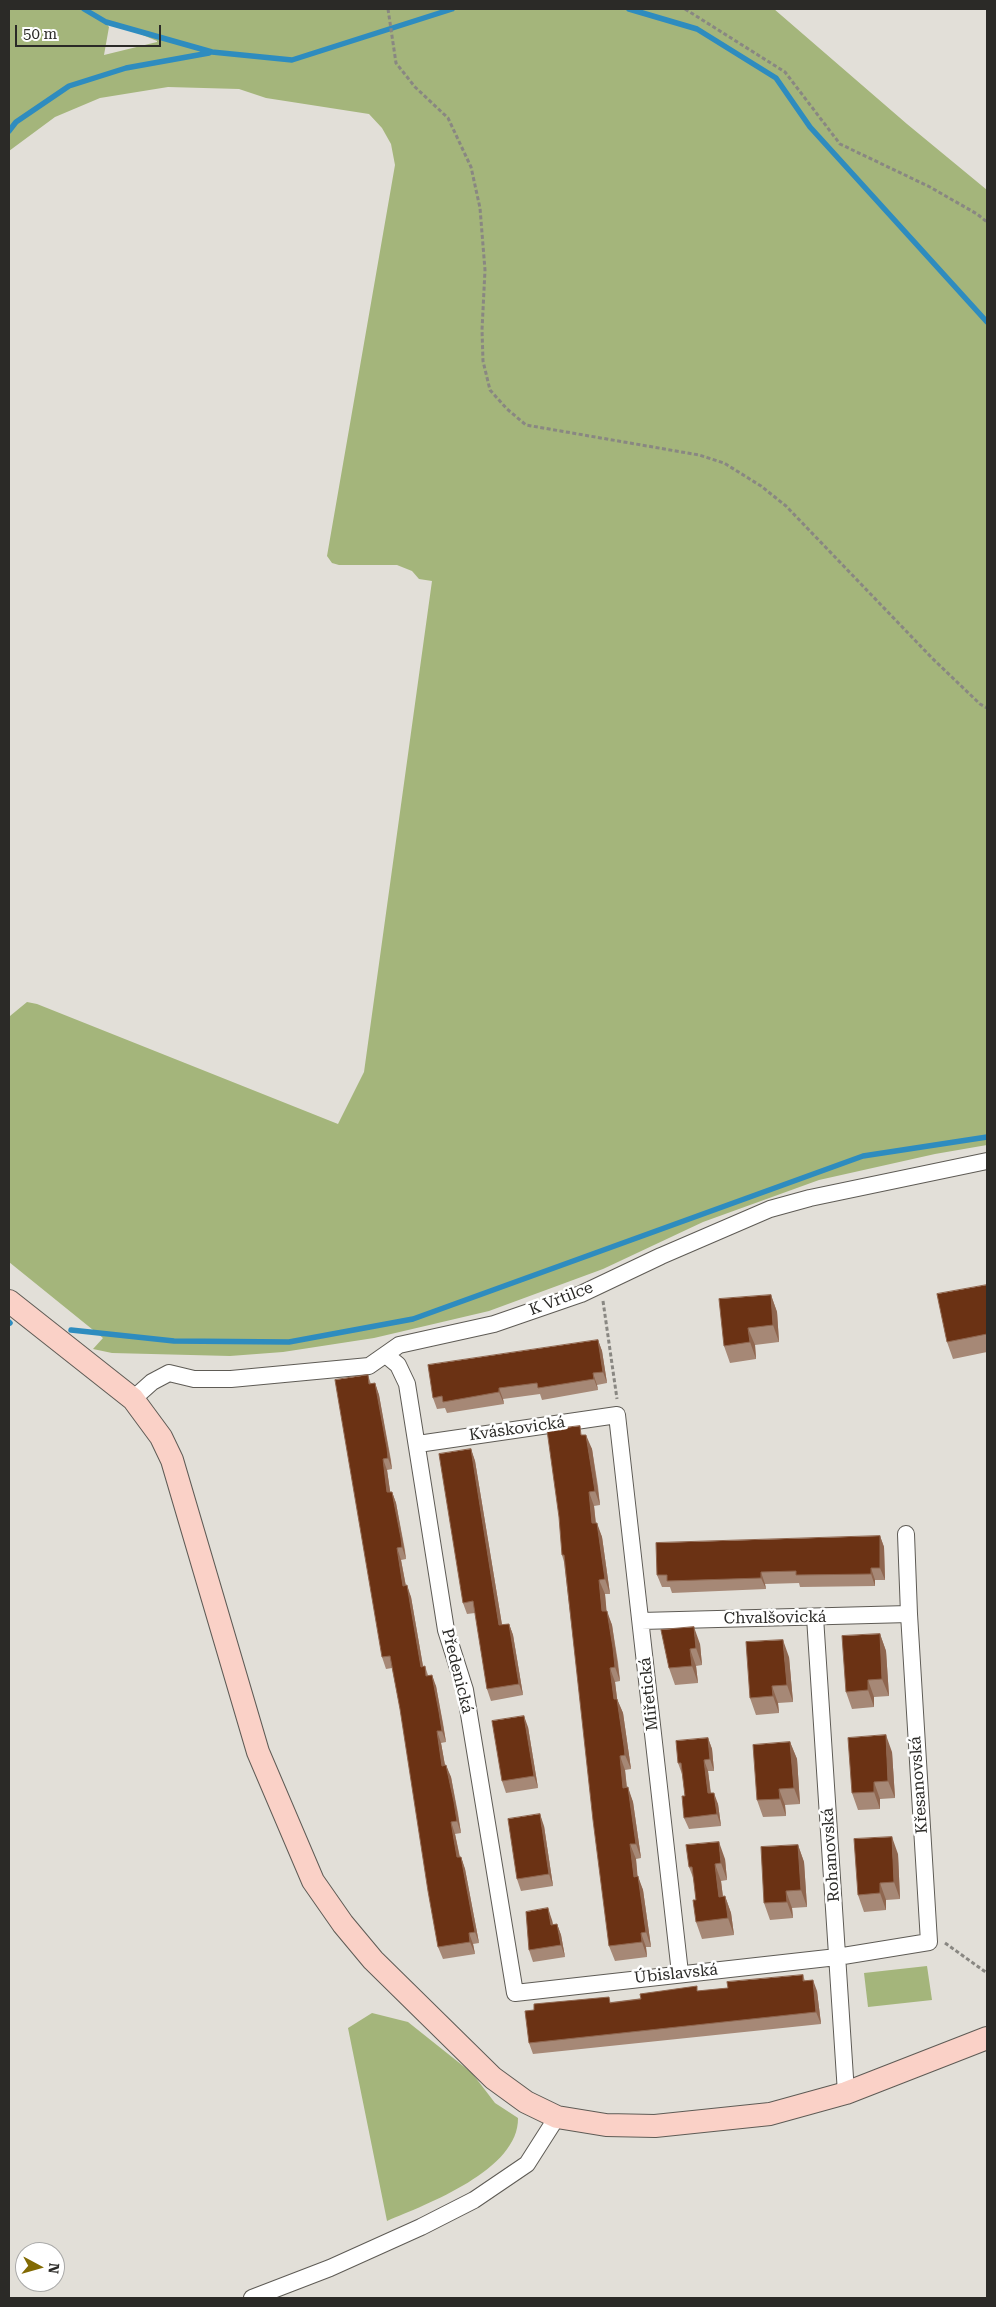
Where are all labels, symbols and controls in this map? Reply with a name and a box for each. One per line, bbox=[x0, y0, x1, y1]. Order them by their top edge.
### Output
scale bar bbox=[18, 15, 164, 47]
text: 50 m bbox=[23, 25, 57, 43]
street label: K Vrtilce bbox=[526, 1278, 596, 1320]
street label: Kváskovická bbox=[468, 1413, 566, 1445]
street label: Chvalšovická bbox=[723, 1608, 827, 1628]
street label: Předenická bbox=[437, 1626, 477, 1716]
street label: Miřetická bbox=[636, 1656, 662, 1732]
street label: Křesanovská bbox=[906, 1736, 932, 1834]
street label: Rohanovská bbox=[818, 1807, 844, 1903]
street label: Úbislavská bbox=[633, 1960, 719, 1988]
north arrow bbox=[15, 2242, 65, 2292]
text: N bbox=[45, 2262, 62, 2275]

